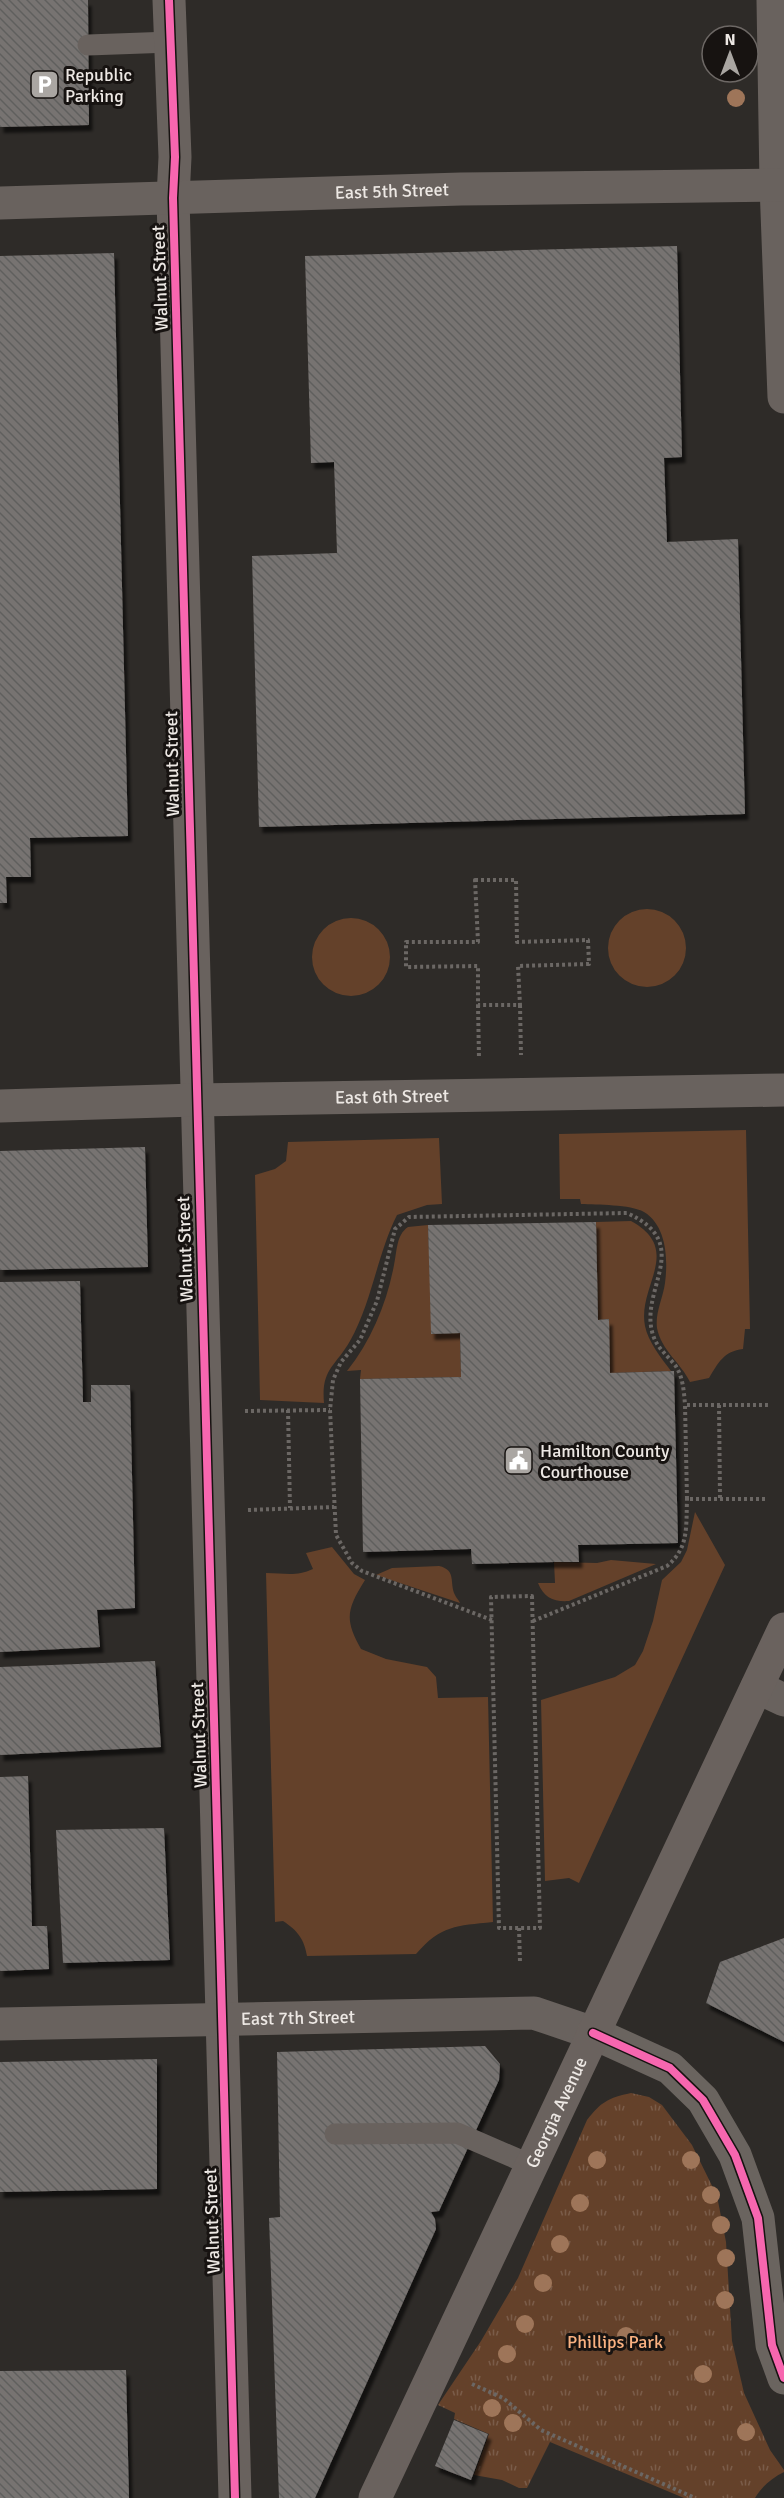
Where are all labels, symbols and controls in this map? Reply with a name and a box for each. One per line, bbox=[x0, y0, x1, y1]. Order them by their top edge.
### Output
north arrow bbox=[700, 24, 760, 84]
text: N bbox=[724, 30, 736, 50]
place label: Republic Parking bbox=[65, 64, 132, 107]
parking icon: Republic Parking bbox=[28, 69, 60, 101]
street label: East 5th Street bbox=[334, 178, 449, 204]
street label: Walnut Street bbox=[147, 225, 173, 331]
street label: Walnut Street bbox=[160, 711, 184, 817]
street label: East 6th Street bbox=[335, 1085, 449, 1109]
street label: Walnut Street bbox=[172, 1196, 198, 1302]
place label: Hamilton County Courthouse bbox=[540, 1440, 670, 1483]
public building icon: Hamilton County Courthouse bbox=[503, 1445, 535, 1477]
street label: Walnut Street bbox=[186, 1682, 212, 1788]
street label: East 7th Street bbox=[241, 2006, 355, 2030]
street label: Georgia Avenue bbox=[521, 2053, 592, 2172]
street label: Walnut Street bbox=[199, 2168, 225, 2274]
park label: Phillips Park bbox=[567, 2331, 663, 2353]

